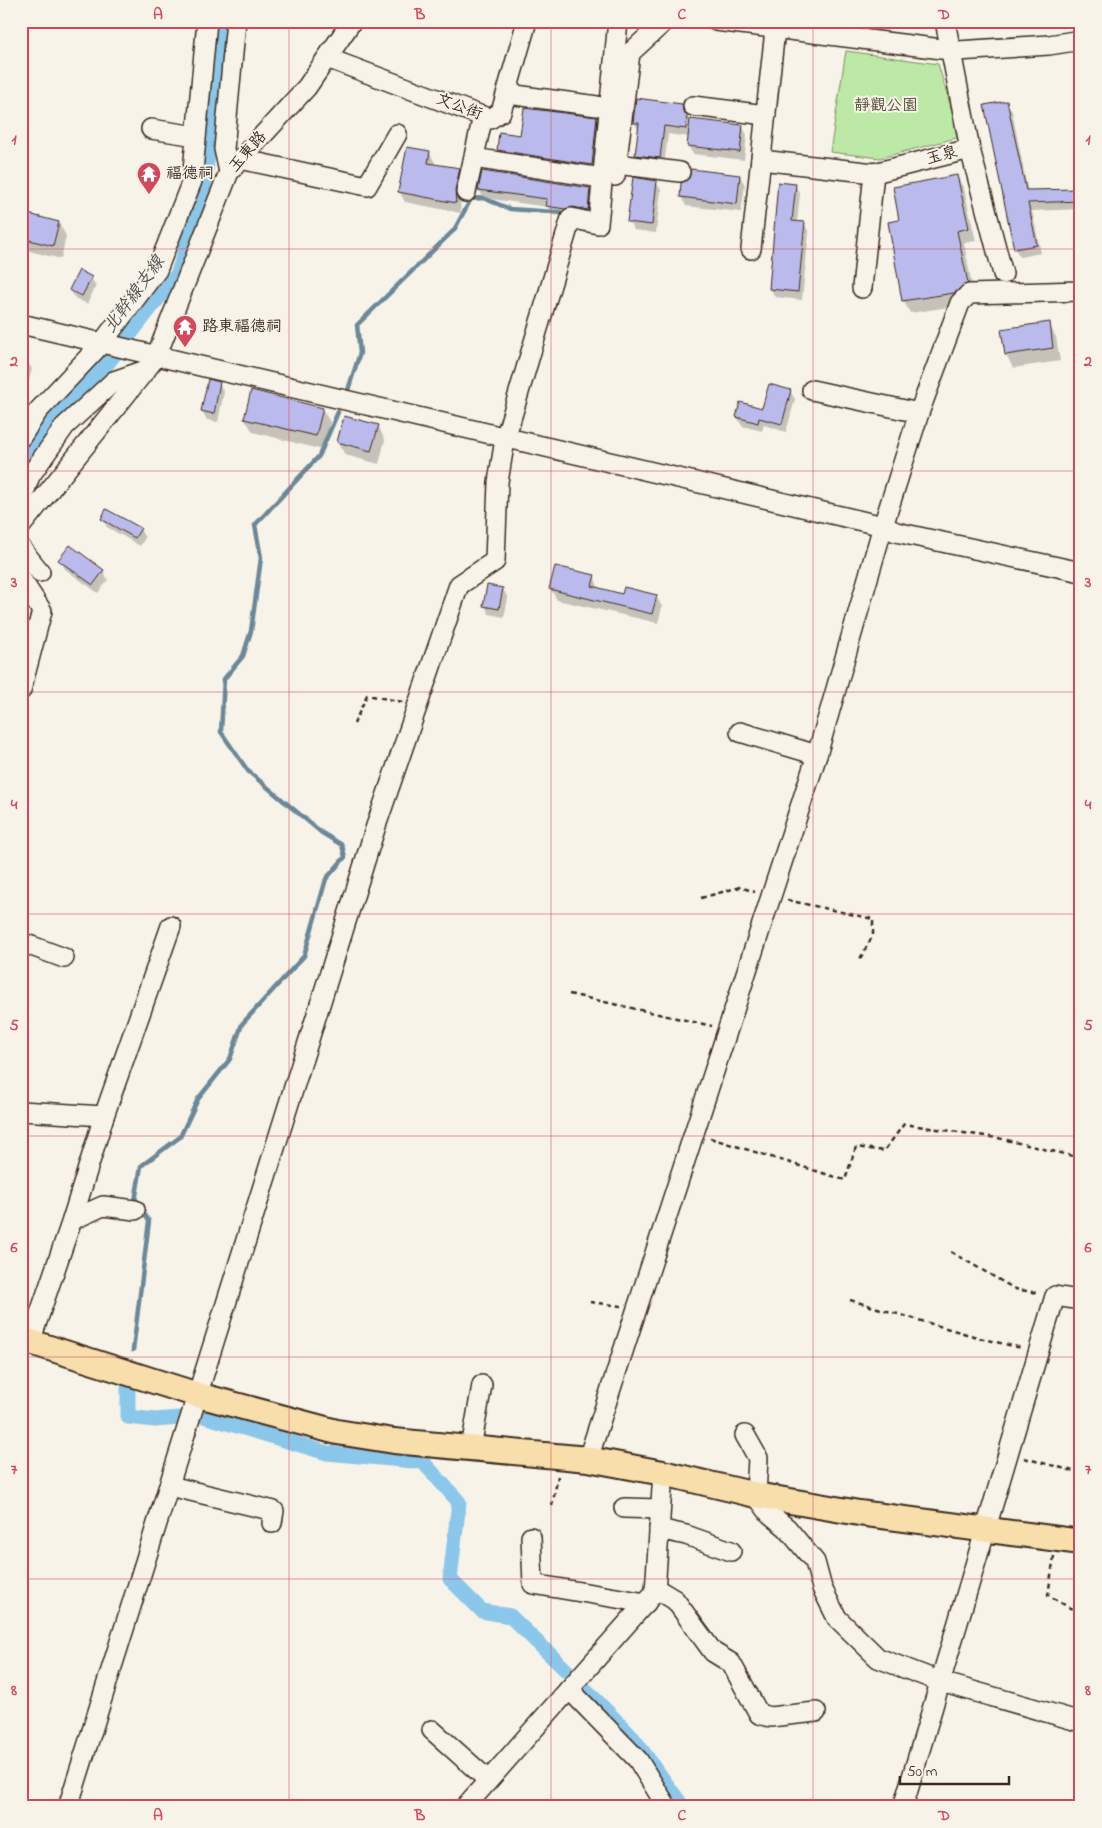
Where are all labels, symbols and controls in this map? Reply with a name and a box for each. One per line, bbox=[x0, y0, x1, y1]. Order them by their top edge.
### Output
text: A bbox=[153, 3, 163, 27]
text: B bbox=[414, 3, 426, 27]
text: C bbox=[678, 3, 687, 27]
text: D bbox=[937, 3, 950, 27]
street label: 文公街 bbox=[432, 87, 486, 127]
park label: 靜觀公園 bbox=[854, 94, 918, 118]
street label: 玉東路 bbox=[223, 126, 273, 178]
text: 1 bbox=[11, 128, 17, 152]
text: 1 bbox=[1085, 128, 1091, 152]
street label: 玉泉 bbox=[923, 140, 961, 172]
temple icon: 福德祠 bbox=[136, 161, 162, 195]
place label: 福德祠 bbox=[166, 162, 214, 186]
water label: 北幹線支線 bbox=[98, 250, 173, 339]
temple icon: 路東福德祠 bbox=[172, 314, 198, 348]
place label: 路東福德祠 bbox=[202, 315, 282, 339]
text: 2 bbox=[9, 350, 18, 374]
text: 2 bbox=[1083, 350, 1092, 374]
text: 3 bbox=[10, 571, 18, 595]
text: 3 bbox=[1084, 571, 1092, 595]
text: 4 bbox=[10, 793, 18, 817]
text: 4 bbox=[1084, 793, 1092, 817]
text: 5 bbox=[9, 1014, 19, 1038]
text: 5 bbox=[1083, 1014, 1093, 1038]
text: 6 bbox=[9, 1236, 18, 1260]
text: 6 bbox=[1083, 1236, 1092, 1260]
text: 7 bbox=[11, 1458, 18, 1482]
text: 7 bbox=[1085, 1458, 1092, 1482]
text: 8 bbox=[10, 1679, 17, 1703]
text: 8 bbox=[1084, 1679, 1091, 1703]
scale bar bbox=[900, 1753, 1008, 1785]
text: 50 m bbox=[907, 1761, 938, 1783]
text: A bbox=[153, 1804, 163, 1828]
text: B bbox=[414, 1804, 426, 1828]
text: C bbox=[678, 1804, 687, 1828]
text: D bbox=[937, 1804, 950, 1828]

